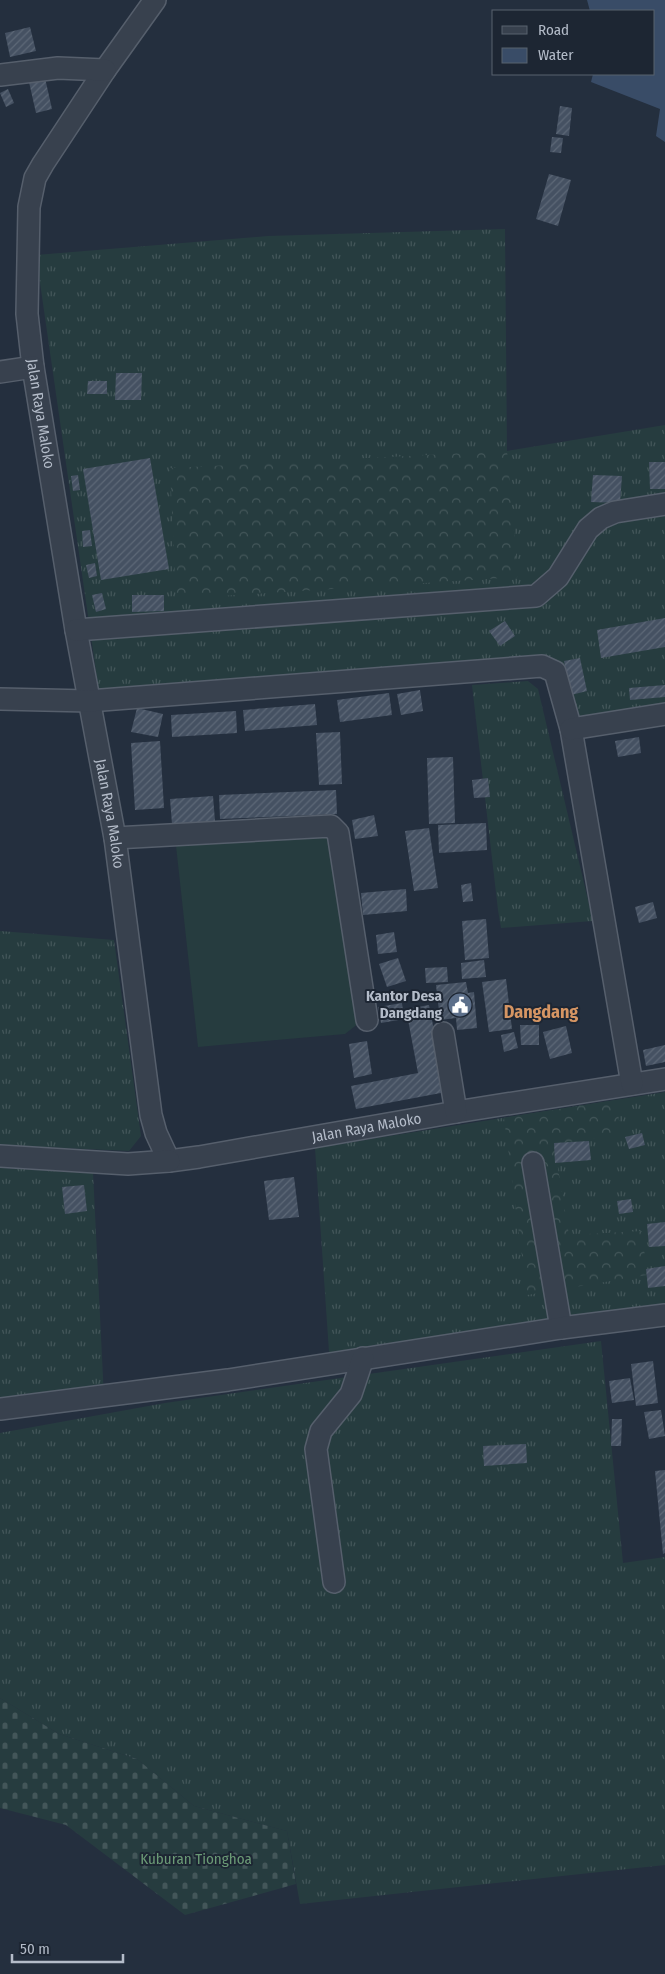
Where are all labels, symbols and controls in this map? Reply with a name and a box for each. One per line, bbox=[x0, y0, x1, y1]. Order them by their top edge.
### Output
legend bbox=[492, 10, 655, 75]
text: Road bbox=[538, 21, 569, 39]
text: Water bbox=[538, 46, 574, 64]
street label: Jalan Raya Maloko bbox=[23, 358, 58, 470]
street label: Jalan Raya Maloko bbox=[91, 757, 128, 870]
place label: Kantor Desa Dangdang bbox=[366, 987, 443, 1022]
public building icon: Kantor Desa Dangdang bbox=[447, 992, 473, 1018]
district label: Dangdang bbox=[504, 1001, 578, 1023]
street label: Jalan Raya Maloko bbox=[310, 1109, 423, 1146]
park label: Kuburan Tionghoa bbox=[140, 1850, 252, 1868]
scale bar bbox=[12, 1932, 124, 1964]
text: 50 m bbox=[20, 1940, 50, 1958]

